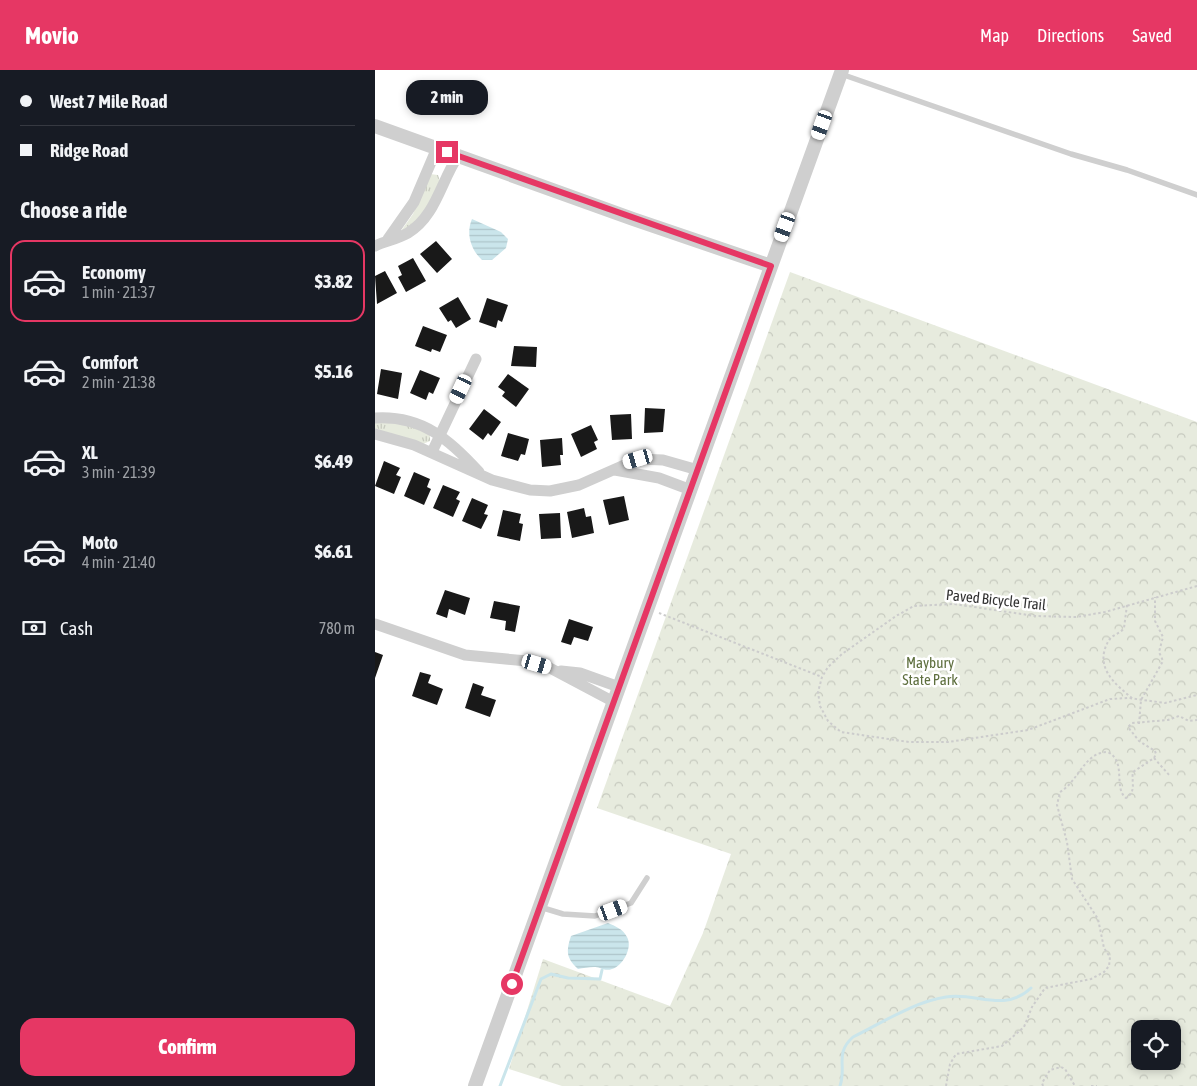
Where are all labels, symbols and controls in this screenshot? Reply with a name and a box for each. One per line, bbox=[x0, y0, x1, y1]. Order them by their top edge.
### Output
text: Movio bbox=[25, 22, 79, 49]
text: Map bbox=[980, 25, 1009, 46]
text: Directions bbox=[1037, 25, 1104, 46]
text: Saved bbox=[1132, 25, 1172, 46]
callout: 2 min bbox=[406, 79, 488, 114]
text: 2 min bbox=[431, 88, 463, 106]
text: West 7 Mile Road bbox=[50, 90, 168, 112]
car bbox=[809, 108, 834, 142]
text: Ridge Road bbox=[50, 139, 128, 161]
route end bbox=[436, 141, 458, 163]
text: Choose a ride bbox=[20, 197, 127, 223]
car bbox=[772, 210, 797, 244]
icon: car bbox=[22, 259, 67, 304]
text: Economy bbox=[82, 261, 146, 283]
text: $3.82 bbox=[315, 270, 353, 292]
text: 1 min · 21:37 bbox=[82, 283, 155, 301]
icon: car bbox=[22, 349, 67, 394]
text: Comfort bbox=[82, 351, 138, 373]
text: $5.16 bbox=[315, 360, 353, 382]
car bbox=[447, 372, 474, 406]
text: 2 min · 21:38 bbox=[82, 373, 155, 391]
icon: car bbox=[22, 439, 67, 484]
text: XL bbox=[82, 441, 98, 463]
car bbox=[621, 448, 654, 470]
text: $6.49 bbox=[315, 450, 353, 472]
text: 3 min · 21:39 bbox=[82, 463, 155, 481]
icon: car bbox=[22, 529, 67, 574]
text: Moto bbox=[82, 531, 118, 553]
text: $6.61 bbox=[315, 540, 353, 562]
text: 4 min · 21:40 bbox=[82, 553, 155, 571]
street label: Paved Bicycle Trail bbox=[945, 586, 1047, 613]
icon: cash bbox=[20, 614, 48, 642]
text: Cash bbox=[60, 617, 93, 639]
text: 780 m bbox=[319, 619, 355, 637]
car bbox=[520, 653, 553, 675]
park label: Maybury State Park bbox=[902, 654, 958, 688]
car bbox=[596, 898, 629, 922]
route start bbox=[501, 973, 523, 995]
button: Confirm bbox=[20, 1018, 355, 1076]
map controls bbox=[1131, 1020, 1181, 1070]
button: locate bbox=[1131, 1020, 1181, 1070]

